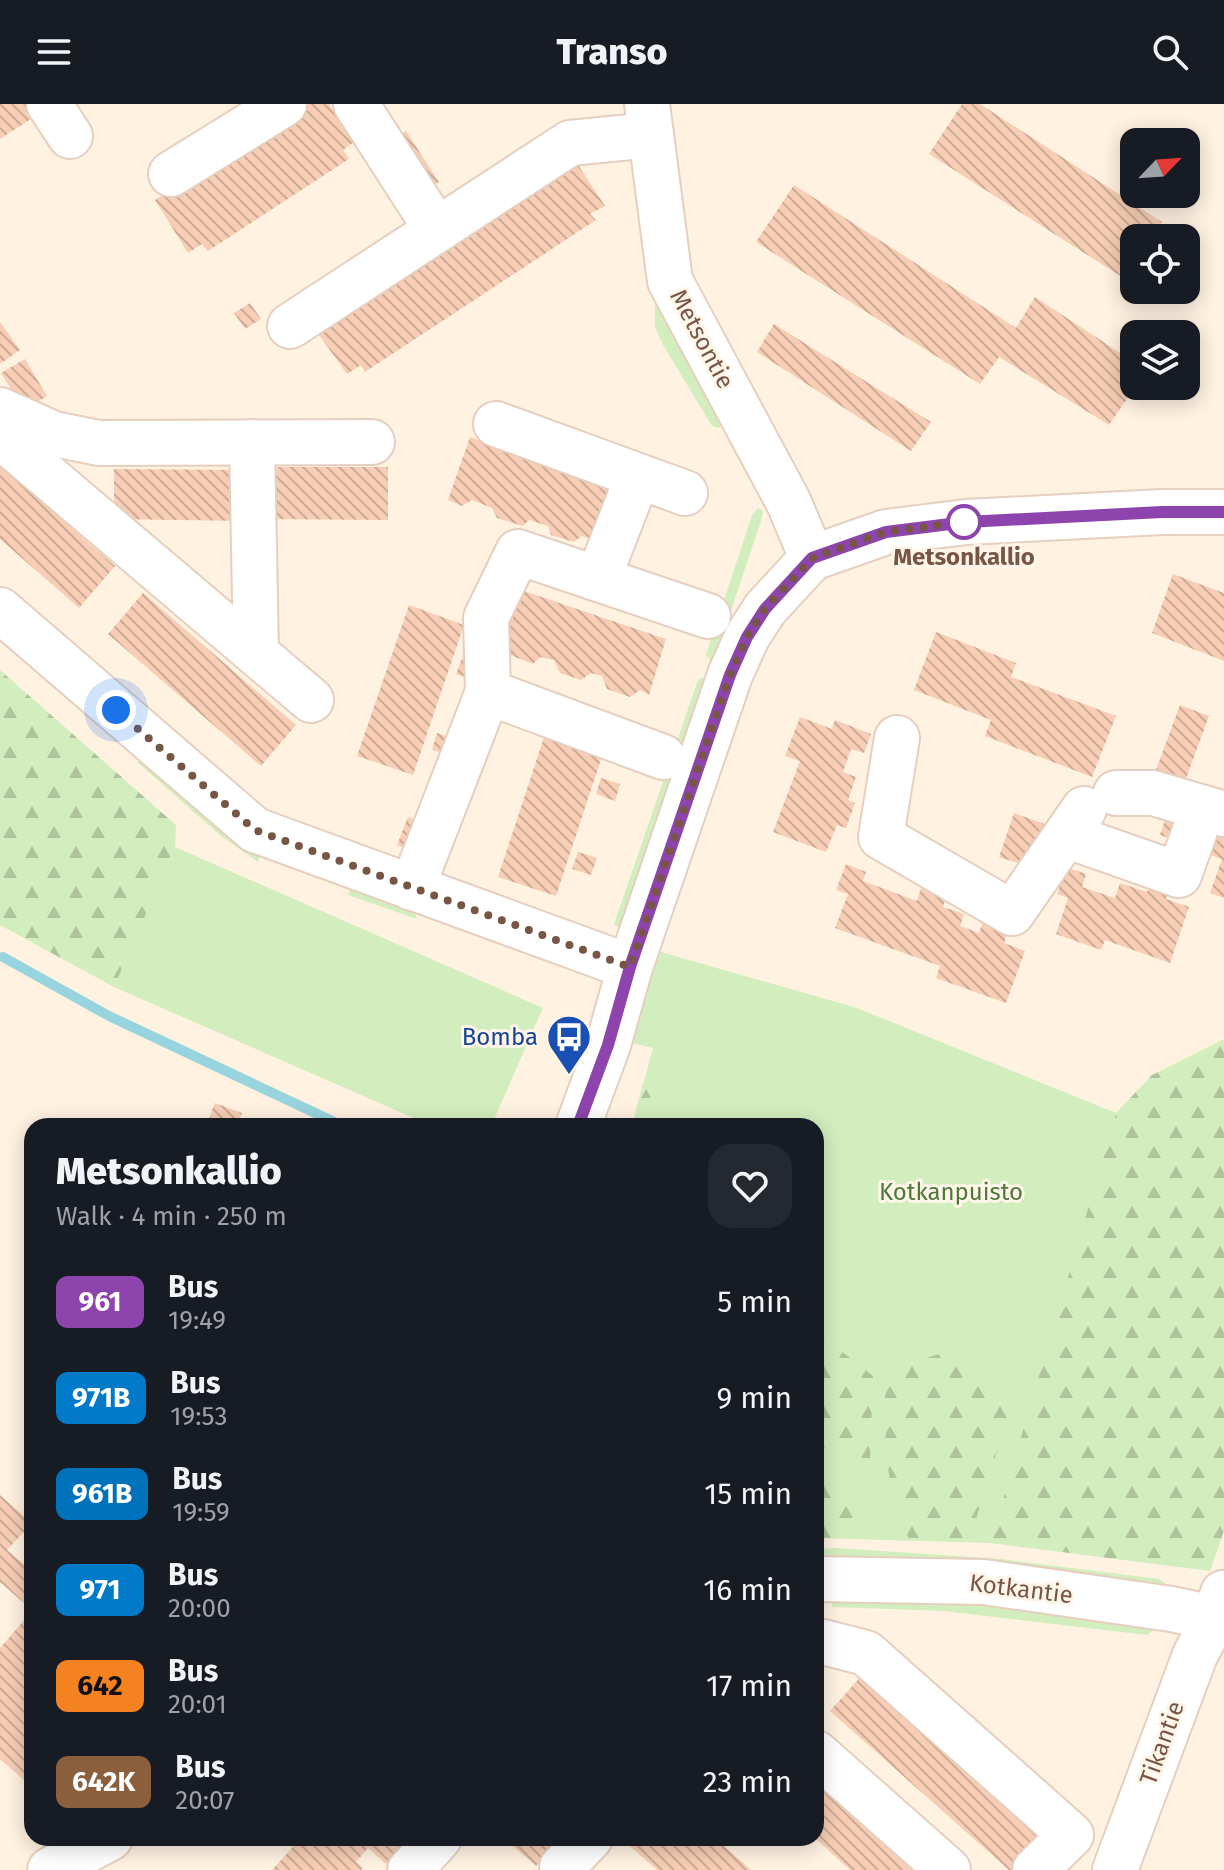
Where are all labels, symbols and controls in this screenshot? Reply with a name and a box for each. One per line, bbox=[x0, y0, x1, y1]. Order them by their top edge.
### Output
icon: menu bbox=[32, 30, 76, 74]
text: Transo bbox=[556, 30, 668, 74]
icon: search bbox=[1148, 30, 1192, 74]
north arrow bbox=[1120, 128, 1200, 208]
map controls bbox=[1120, 128, 1200, 400]
button: locate bbox=[1120, 224, 1200, 304]
street label: Metsontie bbox=[664, 285, 740, 393]
button: layers bbox=[1120, 320, 1200, 400]
marker: Metsonkallio bbox=[947, 505, 981, 539]
place label: Metsonkallio bbox=[893, 543, 1035, 571]
your location bbox=[96, 690, 136, 730]
bus stop icon: Bomba bbox=[545, 1013, 593, 1076]
place label: Bomba bbox=[462, 1023, 538, 1051]
button: heart bbox=[708, 1144, 792, 1228]
text: Metsonkallio bbox=[56, 1148, 282, 1194]
park label: Kotkanpuisto bbox=[879, 1178, 1023, 1206]
text: Walk · 4 min · 250 m bbox=[56, 1201, 287, 1232]
text: Bus bbox=[168, 1269, 218, 1305]
text: 5 min bbox=[717, 1284, 792, 1320]
text: 961 bbox=[79, 1285, 121, 1318]
text: 19:49 bbox=[168, 1305, 226, 1336]
text: Bus bbox=[170, 1365, 221, 1401]
text: 9 min bbox=[717, 1380, 792, 1416]
text: 971B bbox=[72, 1381, 130, 1414]
text: 19:53 bbox=[170, 1401, 227, 1432]
text: Bus bbox=[172, 1461, 222, 1497]
text: 15 min bbox=[704, 1476, 792, 1512]
text: 961B bbox=[72, 1477, 132, 1510]
text: 19:59 bbox=[172, 1497, 230, 1528]
text: Bus bbox=[168, 1557, 218, 1593]
street label: Kotkantie bbox=[968, 1569, 1074, 1609]
text: 16 min bbox=[703, 1572, 792, 1608]
text: 971 bbox=[79, 1573, 121, 1606]
text: 20:00 bbox=[168, 1593, 231, 1624]
text: Bus bbox=[168, 1653, 218, 1689]
text: 17 min bbox=[706, 1668, 792, 1704]
text: 642 bbox=[77, 1669, 123, 1702]
text: 20:01 bbox=[168, 1689, 227, 1720]
street label: Tikantie bbox=[1134, 1697, 1190, 1789]
text: Bus bbox=[175, 1749, 225, 1785]
text: 23 min bbox=[703, 1764, 792, 1800]
text: 642K bbox=[72, 1765, 135, 1798]
text: 20:07 bbox=[175, 1785, 234, 1816]

